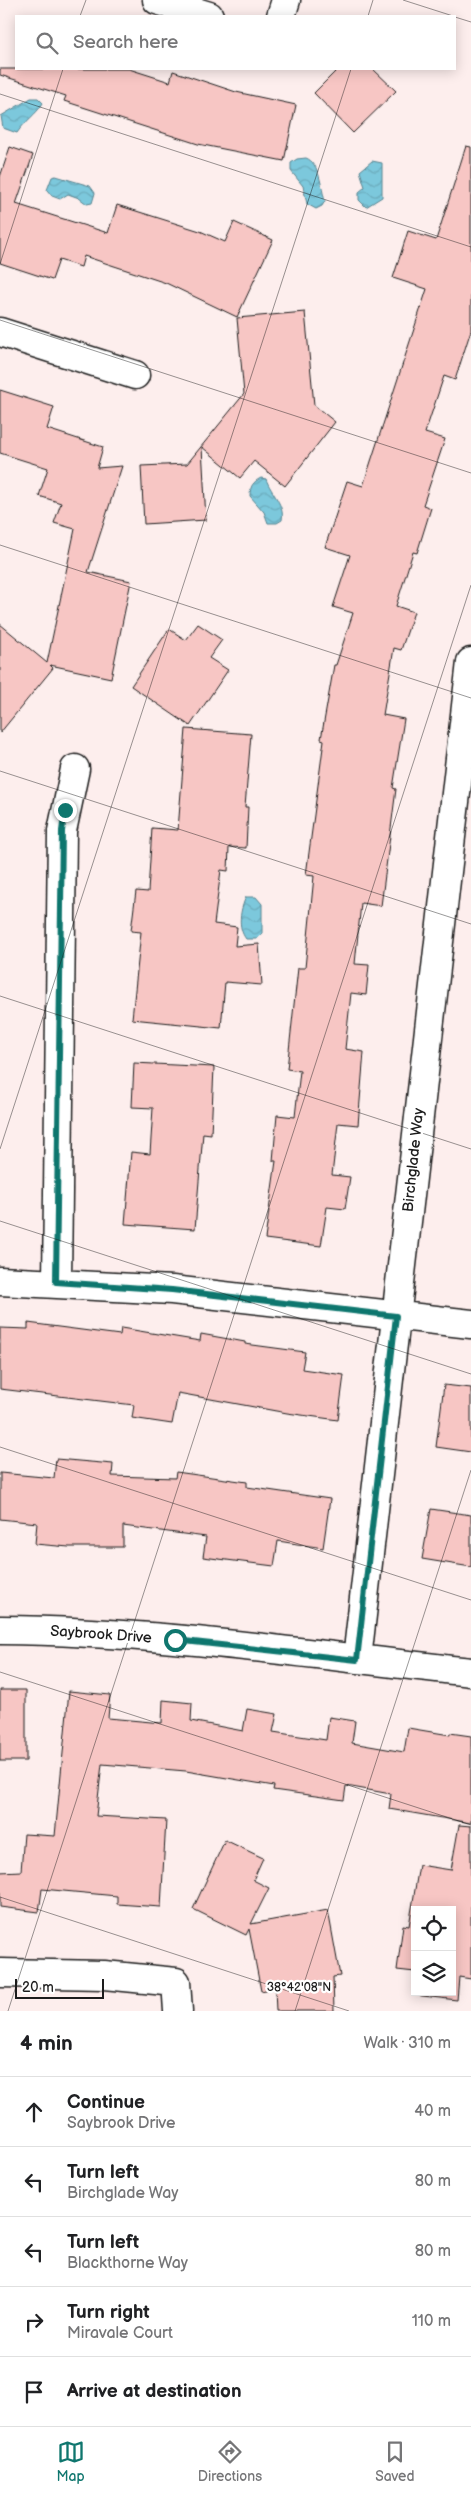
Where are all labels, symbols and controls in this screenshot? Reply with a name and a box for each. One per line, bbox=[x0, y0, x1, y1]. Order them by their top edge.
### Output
search box bbox=[15, 15, 456, 70]
icon: search bbox=[33, 29, 61, 57]
text: Search here bbox=[73, 31, 178, 54]
route end bbox=[54, 799, 77, 822]
street label: Birchglade Way bbox=[399, 1107, 428, 1213]
street label: Saybrook Drive bbox=[50, 1621, 152, 1648]
route start bbox=[164, 1629, 187, 1652]
map controls bbox=[411, 1906, 456, 1996]
button: locate bbox=[411, 1906, 456, 1951]
button: layers bbox=[411, 1951, 456, 1996]
scale bar bbox=[15, 1976, 104, 1999]
text: 20 m bbox=[22, 1979, 54, 1996]
text: 38°42'08"N bbox=[267, 1980, 331, 1995]
text: 4 min bbox=[20, 2031, 73, 2056]
text: Walk · 310 m bbox=[363, 2034, 451, 2053]
text: Continue bbox=[67, 2091, 145, 2114]
icon: ahead bbox=[20, 2098, 48, 2126]
text: 40 m bbox=[414, 2102, 451, 2121]
text: Saybrook Drive bbox=[67, 2114, 175, 2133]
text: Turn left bbox=[67, 2161, 139, 2184]
icon: left bbox=[20, 2168, 48, 2196]
text: 80 m bbox=[415, 2172, 451, 2191]
text: Birchglade Way bbox=[67, 2184, 179, 2203]
text: Turn left bbox=[67, 2231, 139, 2254]
icon: left bbox=[20, 2238, 48, 2266]
text: 80 m bbox=[415, 2242, 451, 2261]
text: Blackthorne Way bbox=[67, 2254, 188, 2273]
text: Turn right bbox=[67, 2301, 150, 2324]
icon: right bbox=[20, 2308, 48, 2336]
text: 110 m bbox=[412, 2312, 451, 2331]
text: Miravale Court bbox=[67, 2324, 173, 2343]
icon: arrive bbox=[20, 2378, 48, 2406]
text: Arrive at destination bbox=[67, 2380, 242, 2403]
tab: Map bbox=[57, 2438, 85, 2485]
tab: Directions bbox=[198, 2438, 262, 2485]
tab: Saved bbox=[375, 2438, 414, 2485]

